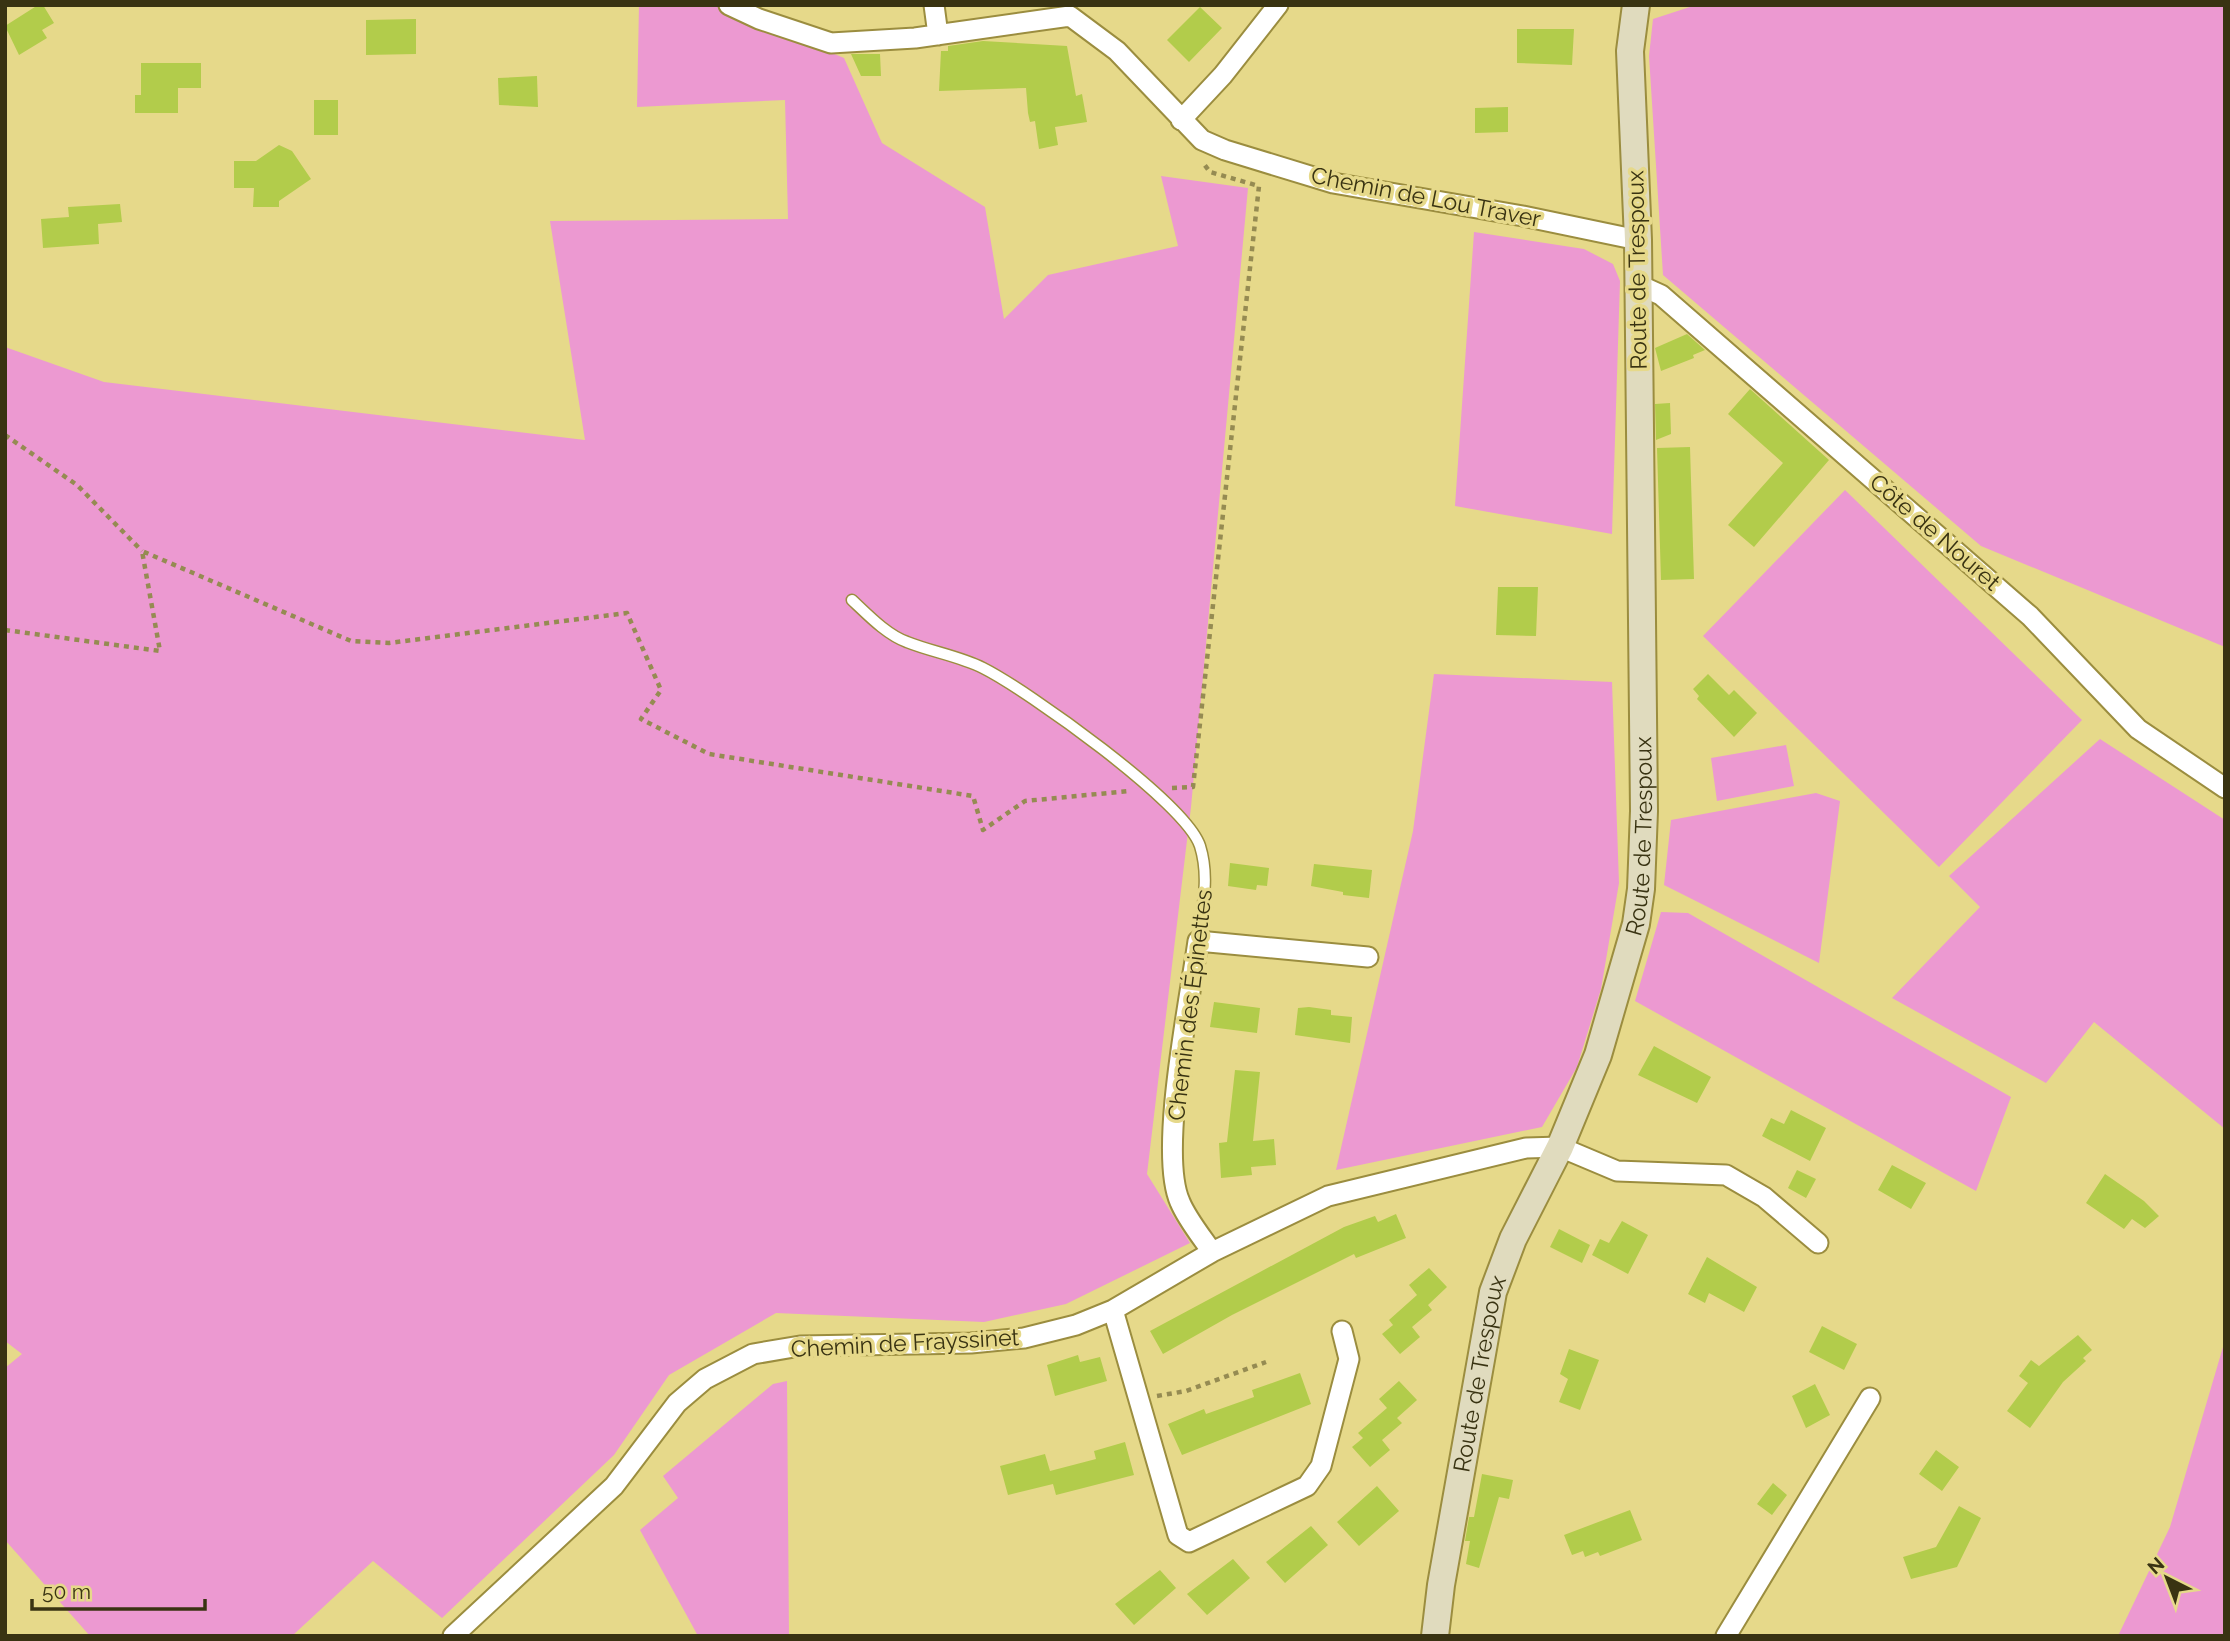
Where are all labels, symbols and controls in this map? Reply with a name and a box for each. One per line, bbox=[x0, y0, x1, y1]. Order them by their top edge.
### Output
street label: Chemin de Lou Traver bbox=[1309, 161, 1543, 232]
street label: Route de Trespoux bbox=[1621, 170, 1652, 370]
street label: Côte de Nouret bbox=[1865, 468, 2006, 596]
street label: Route de Trespoux bbox=[1619, 736, 1657, 939]
street label: Chemin des Épinettes bbox=[1162, 888, 1217, 1122]
street label: Route de Trespoux bbox=[1447, 1271, 1511, 1474]
street label: Chemin de Frayssinet bbox=[790, 1323, 1020, 1362]
north arrow bbox=[2132, 1543, 2202, 1613]
text: N bbox=[2143, 1552, 2168, 1578]
scale bar bbox=[32, 1568, 205, 1612]
text: 50 m bbox=[42, 1579, 91, 1604]

